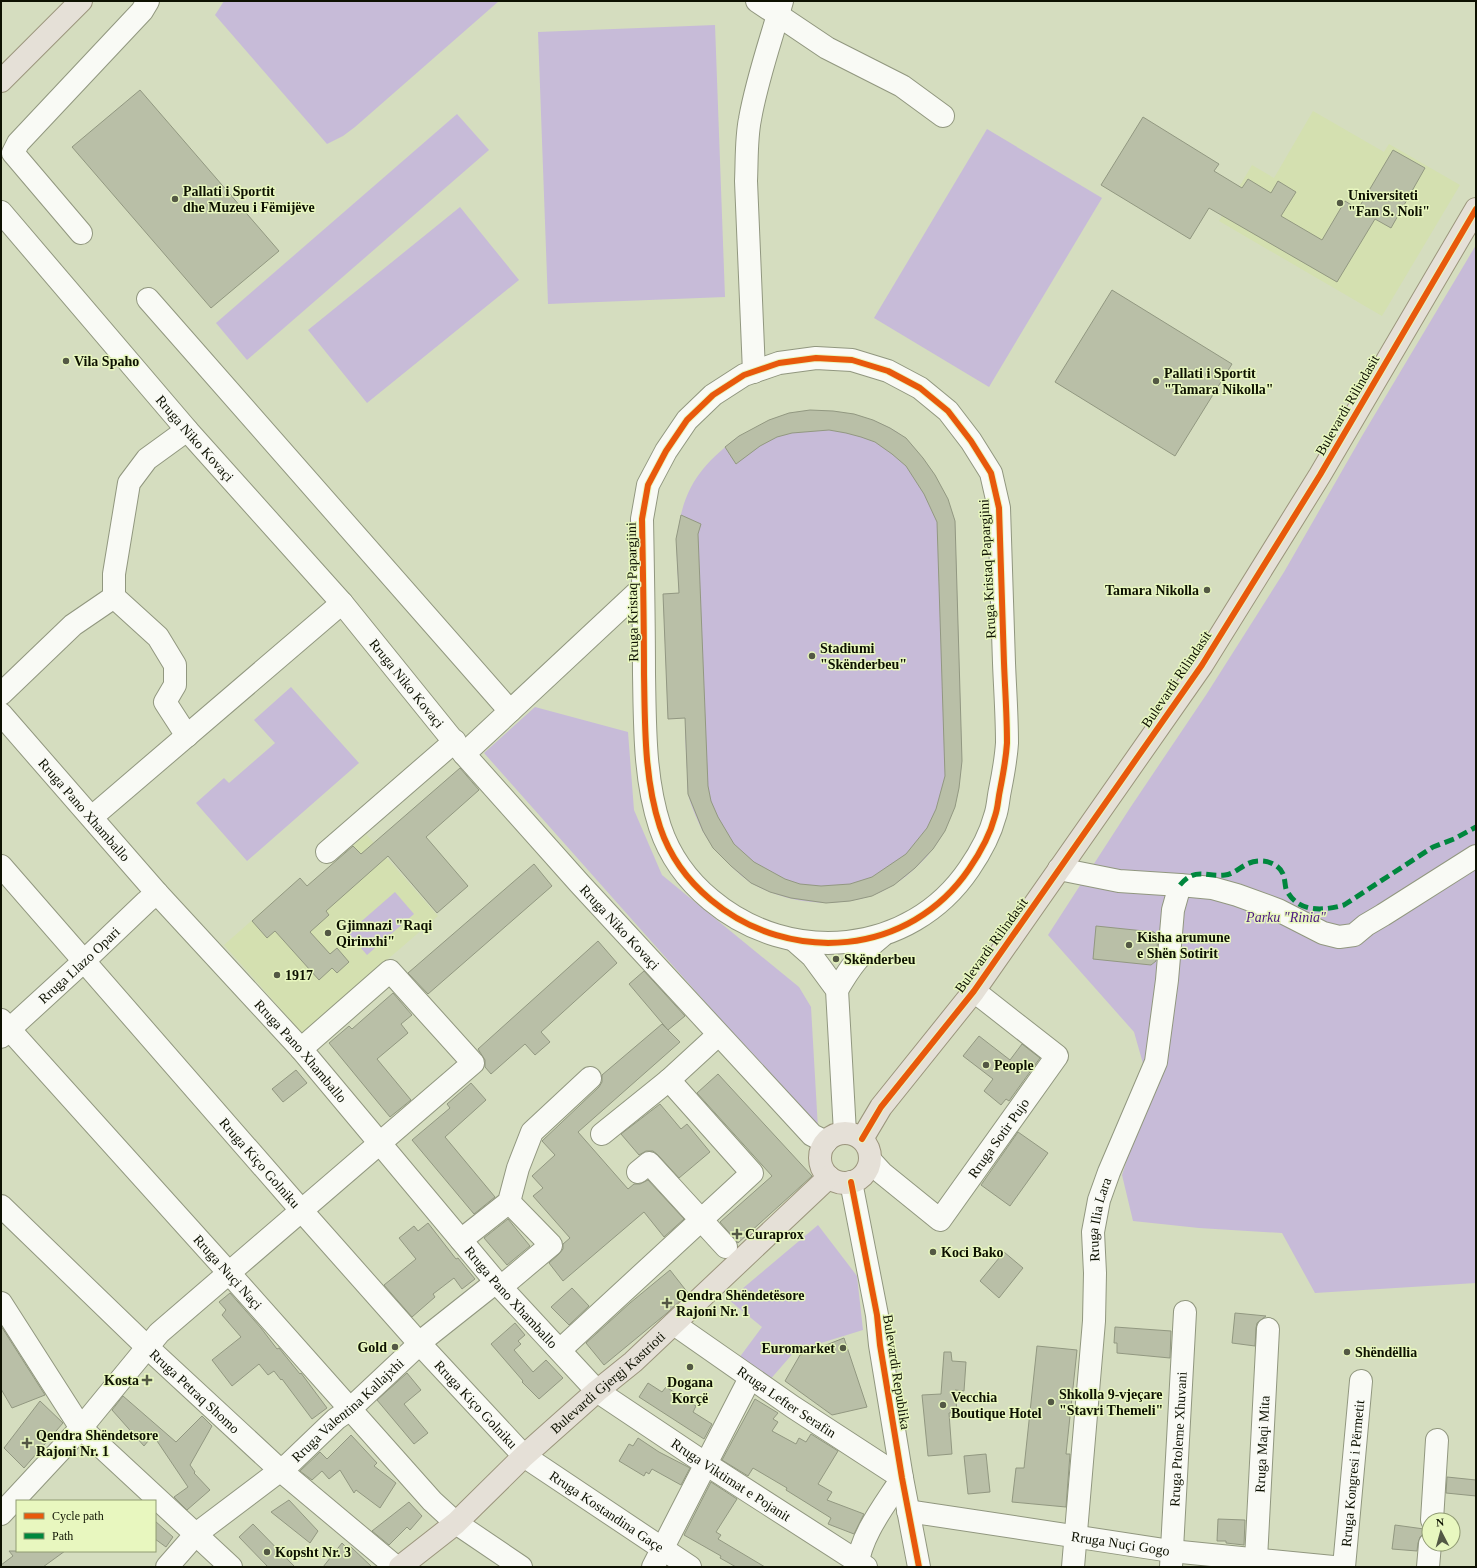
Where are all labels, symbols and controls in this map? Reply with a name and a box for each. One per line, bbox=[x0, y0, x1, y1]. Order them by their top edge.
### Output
place label: Pallati i Sportit dhe Muzeu i Fëmijëve bbox=[183, 184, 315, 215]
place label: Universiteti "Fan S. Noli" bbox=[1348, 188, 1430, 219]
marker: Pallati i Sportit dhe Muzeu i Fëmijëve bbox=[170, 194, 180, 204]
marker: Universiteti "Fan S. Noli" bbox=[1335, 198, 1345, 208]
street label: Bulevardi Rilindasit bbox=[1313, 352, 1382, 458]
place label: Vila Spaho bbox=[74, 354, 139, 369]
marker: Vila Spaho bbox=[61, 356, 71, 366]
place label: Pallati i Sportit "Tamara Nikolla" bbox=[1164, 366, 1274, 397]
marker: Pallati i Sportit "Tamara Nikolla" bbox=[1151, 376, 1161, 386]
street label: Rruga Niko Kovaçi bbox=[153, 392, 237, 485]
street label: Rruga Kristaq Papargjini bbox=[976, 499, 999, 639]
street label: Rruga Kristaq Papargjini bbox=[624, 522, 641, 662]
place label: Tamara Nikolla bbox=[1105, 583, 1199, 598]
marker: Tamara Nikolla bbox=[1202, 585, 1212, 595]
street label: Bulevardi Rilindasit bbox=[1139, 628, 1214, 730]
street label: Rruga Niko Kovaçi bbox=[366, 636, 447, 731]
place label: Stadiumi "Skënderbeu" bbox=[820, 641, 907, 672]
marker: Stadiumi "Skënderbeu" bbox=[807, 651, 817, 661]
street label: Rruga Pano Xhamballo bbox=[35, 756, 133, 865]
street label: Rruga Niko Kovaçi bbox=[577, 882, 662, 973]
street label: Bulevardi Rilindasit bbox=[952, 895, 1031, 995]
park label: Parku "Rinia" bbox=[1245, 910, 1326, 925]
place label: Gjimnazi "Raqi Qirinxhi" bbox=[336, 918, 432, 949]
street label: Rruga Llazo Opari bbox=[36, 924, 123, 1007]
marker: Gjimnazi "Raqi Qirinxhi" bbox=[323, 928, 333, 938]
place label: Kisha arumune e Shën Sotirit bbox=[1137, 930, 1230, 961]
marker: Kisha arumune e Shën Sotirit bbox=[1124, 940, 1134, 950]
place label: Skënderbeu bbox=[844, 952, 916, 967]
marker: Skënderbeu bbox=[831, 954, 841, 964]
place label: 1917 bbox=[285, 968, 313, 983]
marker: 1917 bbox=[272, 970, 282, 980]
street label: Rruga Pano Xhamballo bbox=[251, 997, 349, 1106]
place label: People bbox=[994, 1058, 1034, 1073]
marker: People bbox=[981, 1060, 991, 1070]
street label: Rruga Sotir Pujo bbox=[965, 1096, 1032, 1181]
street label: Rruga Kiço Golniku bbox=[216, 1115, 303, 1211]
street label: Rruga Ilia Lara bbox=[1086, 1175, 1115, 1262]
place label: Curaprox bbox=[745, 1227, 804, 1242]
marker: Curaprox bbox=[732, 1229, 742, 1239]
street label: Rruga Nuçi Naçi bbox=[190, 1232, 265, 1313]
street label: Rruga Pano Xhamballo bbox=[461, 1244, 560, 1351]
place label: Koci Bako bbox=[941, 1245, 1004, 1260]
marker: Koci Bako bbox=[928, 1247, 938, 1257]
place label: Qendra Shëndetësore Rajoni Nr. 1 bbox=[676, 1288, 804, 1319]
marker: Qendra Shëndetësore Rajoni Nr. 1 bbox=[661, 1297, 673, 1309]
street label: Bulevardi Republika bbox=[880, 1313, 913, 1431]
street label: Bulevardi Gjergj Kastrioti bbox=[548, 1329, 668, 1437]
place label: Gold bbox=[357, 1340, 387, 1355]
place label: Euromarket bbox=[761, 1341, 835, 1356]
marker: Gold bbox=[390, 1342, 400, 1352]
marker: Euromarket bbox=[838, 1343, 848, 1353]
place label: Shëndëllia bbox=[1355, 1345, 1417, 1360]
street label: Rruga Petraq Shomo bbox=[146, 1346, 242, 1437]
marker: Shëndëllia bbox=[1342, 1347, 1352, 1357]
street label: Rruga Valentina Kallajxhi bbox=[289, 1356, 407, 1465]
street label: Rruga Kiço Golniku bbox=[431, 1358, 520, 1452]
marker: Dogana Korçë bbox=[685, 1362, 695, 1372]
street label: Rruga Lefter Serafin bbox=[734, 1363, 839, 1441]
street label: Rruga Ptoleme Xhuvani bbox=[1167, 1371, 1190, 1507]
place label: Kosta bbox=[104, 1373, 139, 1388]
marker: Kosta bbox=[142, 1375, 152, 1385]
place label: Dogana Korçë bbox=[667, 1375, 713, 1406]
place label: Shkolla 9-vjeçare "Stavri Themeli" bbox=[1059, 1387, 1163, 1418]
place label: Vecchia Boutique Hotel bbox=[951, 1390, 1042, 1421]
street label: Rruga Maqi Mita bbox=[1252, 1394, 1273, 1493]
marker: Shkolla 9-vjeçare "Stavri Themeli" bbox=[1046, 1397, 1056, 1407]
street label: Rruga Kongresi i Përmetit bbox=[1339, 1399, 1367, 1548]
marker: Vecchia Boutique Hotel bbox=[938, 1400, 948, 1410]
place label: Qendra Shëndetsore Rajoni Nr. 1 bbox=[36, 1428, 158, 1459]
street label: Rruga Viktimat e Pojanit bbox=[668, 1436, 793, 1525]
marker: Qendra Shëndetsore Rajoni Nr. 1 bbox=[21, 1437, 33, 1449]
street label: Rruga Kostandina Gaçe bbox=[547, 1468, 666, 1555]
legend bbox=[16, 1500, 156, 1552]
text: Cycle path bbox=[52, 1509, 104, 1523]
north arrow bbox=[1421, 1512, 1461, 1552]
text: N bbox=[1435, 1516, 1445, 1528]
text: Path bbox=[52, 1529, 73, 1543]
street label: Rruga Nuçi Gogo bbox=[1070, 1529, 1171, 1559]
place label: Kopsht Nr. 3 bbox=[275, 1545, 351, 1560]
marker: Kopsht Nr. 3 bbox=[262, 1547, 272, 1557]

